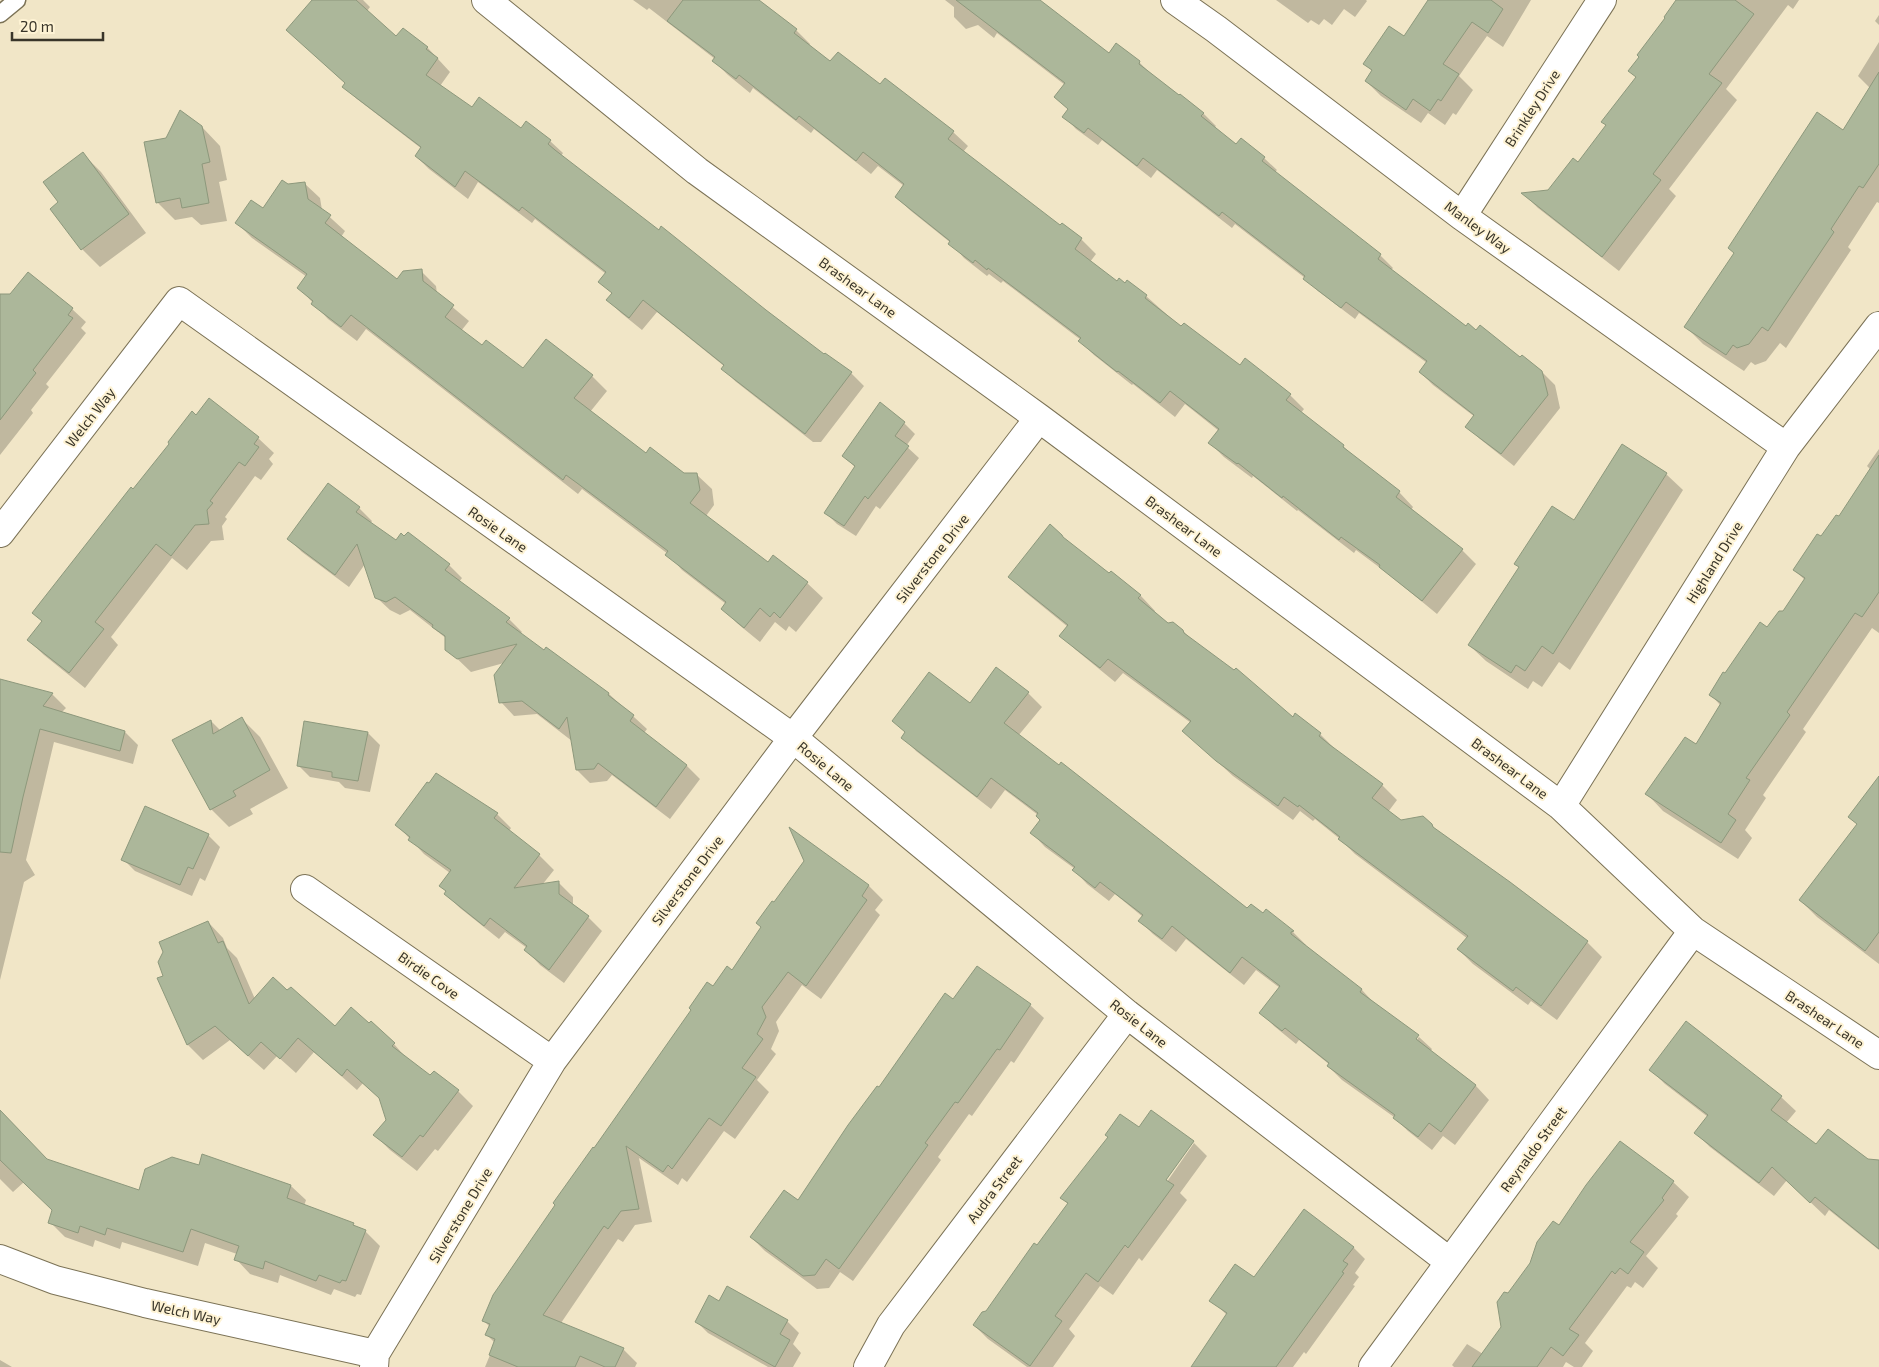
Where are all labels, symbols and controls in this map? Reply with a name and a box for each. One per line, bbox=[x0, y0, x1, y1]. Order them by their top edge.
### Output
scale bar bbox=[12, 10, 104, 42]
text: 20 m bbox=[20, 17, 54, 35]
street label: Brinkley Drive bbox=[1501, 66, 1563, 150]
street label: Manley Way bbox=[1441, 197, 1515, 257]
street label: Brashear Lane bbox=[816, 253, 900, 321]
street label: Welch Way bbox=[62, 383, 119, 450]
street label: Brashear Lane bbox=[1142, 492, 1226, 560]
street label: Rosie Lane bbox=[465, 502, 531, 556]
street label: Silverstone Drive bbox=[892, 510, 972, 606]
street label: Highland Drive bbox=[1682, 518, 1746, 606]
street label: Brashear Lane bbox=[1468, 734, 1552, 802]
street label: Rosie Lane bbox=[794, 738, 858, 794]
street label: Silverstone Drive bbox=[648, 832, 726, 928]
street label: Birdie Cove bbox=[395, 948, 463, 1002]
street label: Brashear Lane bbox=[1782, 986, 1868, 1052]
street label: Rosie Lane bbox=[1107, 995, 1171, 1051]
street label: Reynaldo Street bbox=[1496, 1103, 1570, 1195]
street label: Audra Street bbox=[963, 1152, 1025, 1226]
street label: Silverstone Drive bbox=[425, 1164, 495, 1266]
street label: Welch Way bbox=[150, 1296, 223, 1328]

